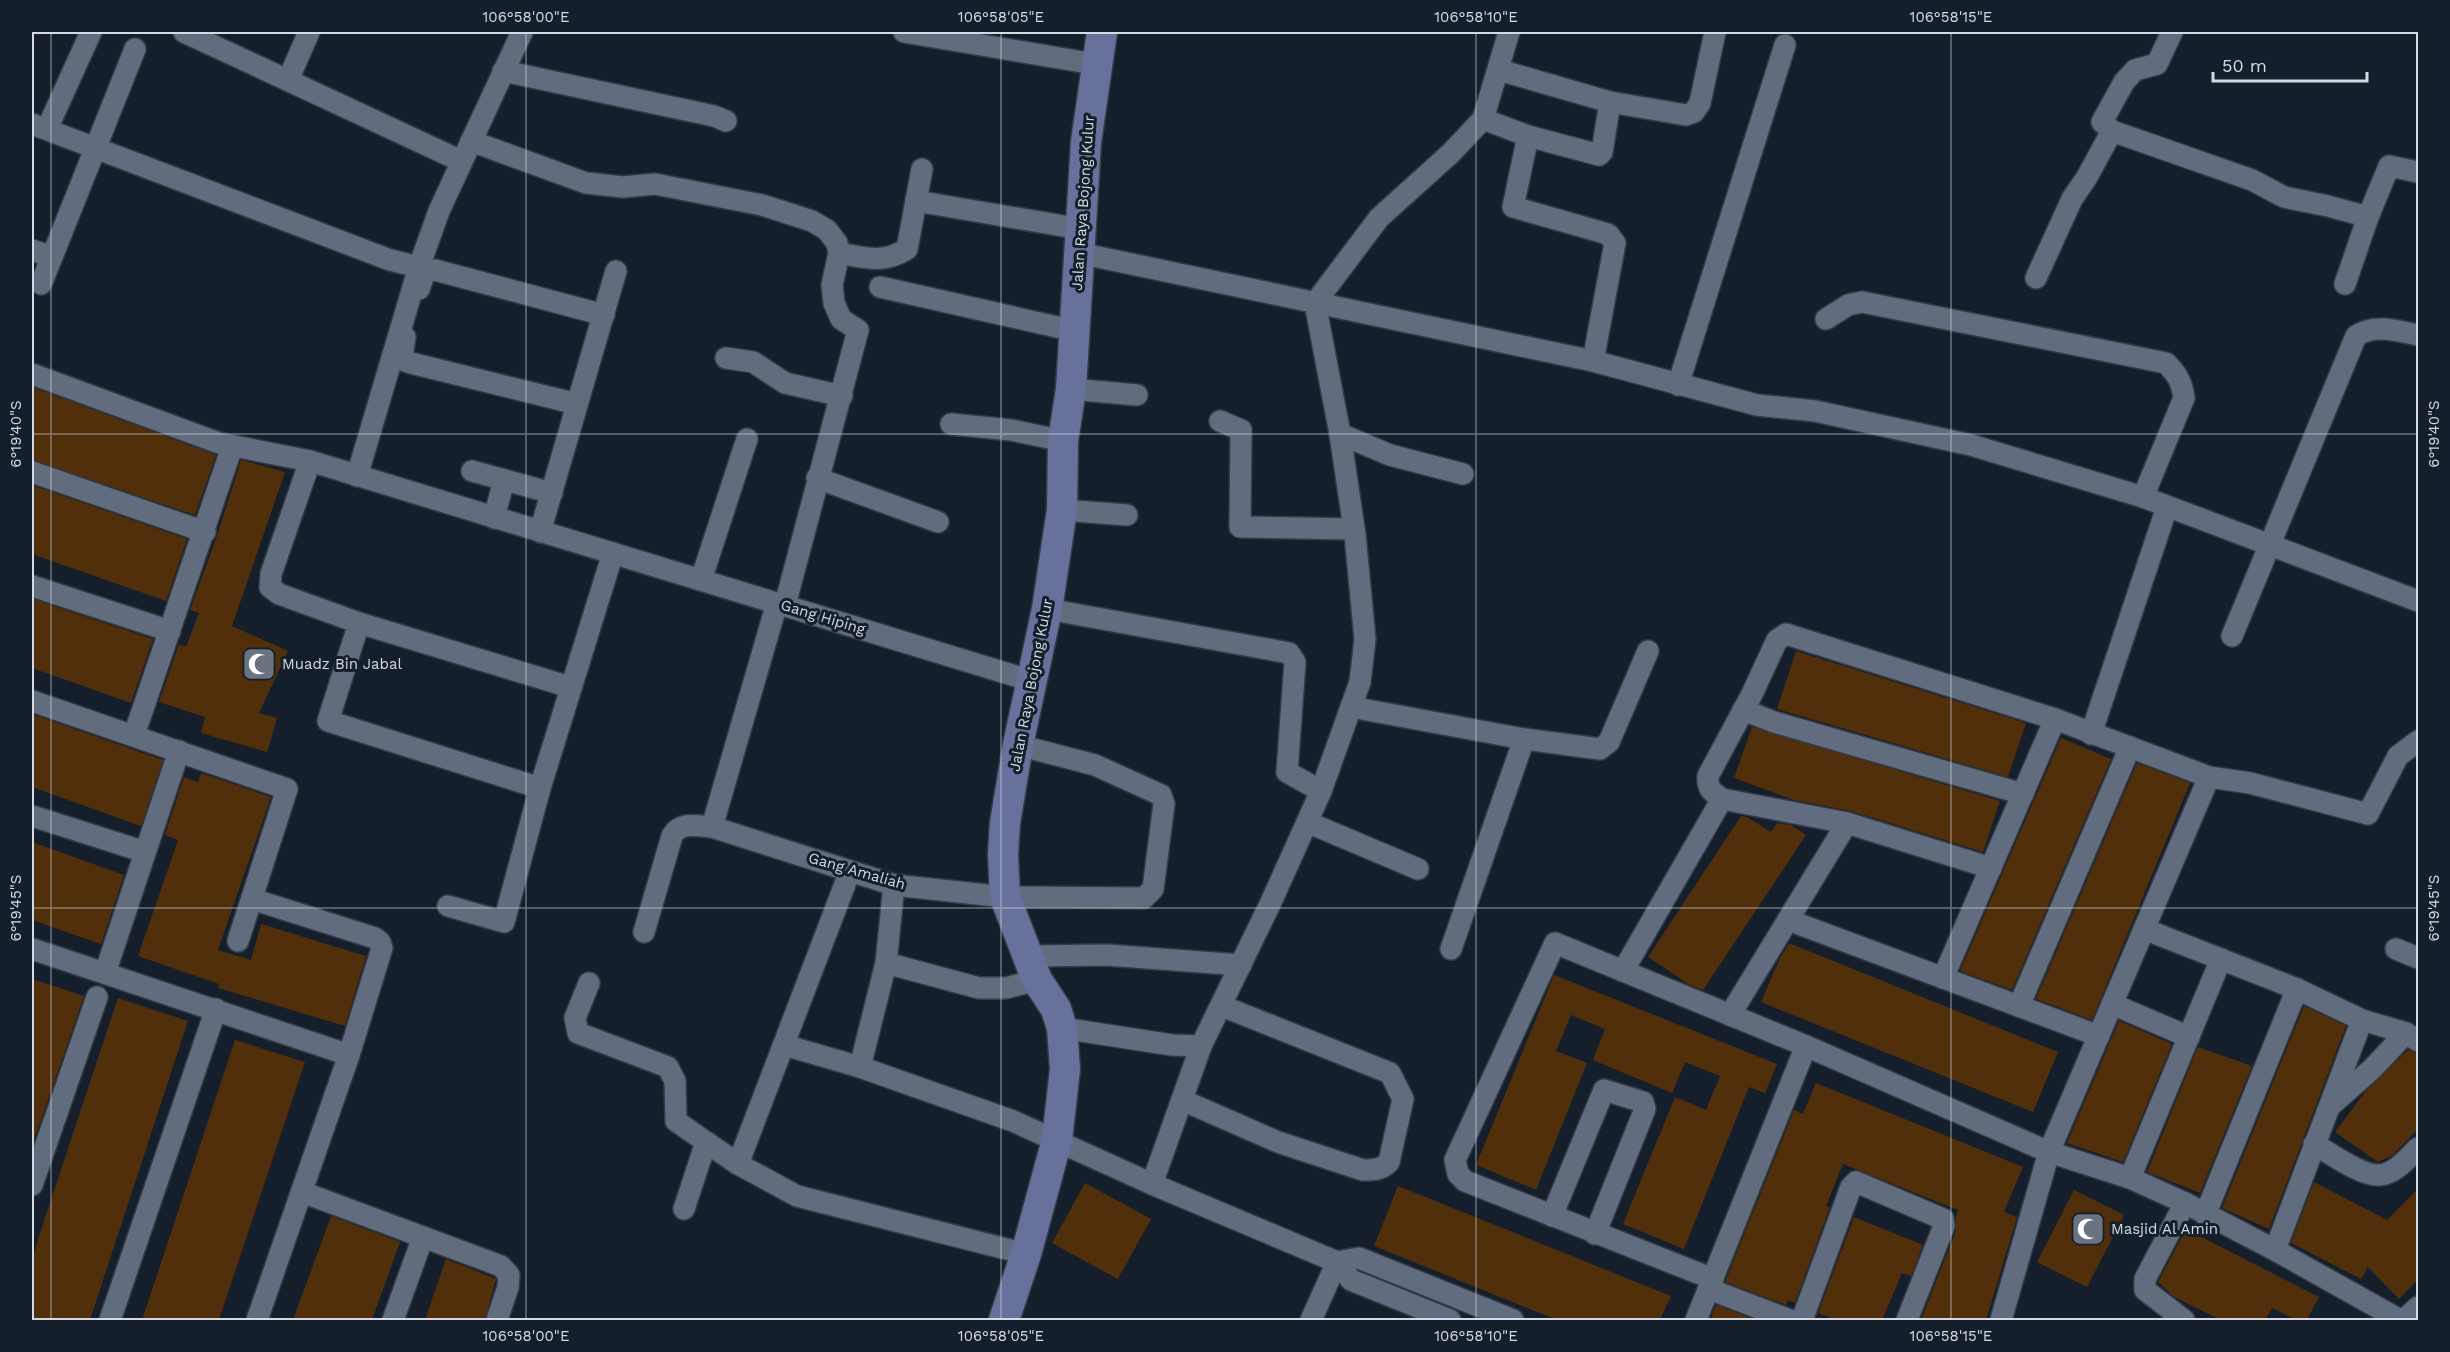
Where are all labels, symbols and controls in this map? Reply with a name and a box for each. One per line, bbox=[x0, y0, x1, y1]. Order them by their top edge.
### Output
text: 106°58'00"E bbox=[483, 8, 569, 26]
text: 106°58'05"E bbox=[958, 8, 1044, 26]
text: 106°58'10"E bbox=[1434, 8, 1518, 26]
text: 106°58'15"E bbox=[1910, 8, 1992, 26]
scale bar bbox=[2213, 45, 2368, 83]
text: 50 m bbox=[2222, 55, 2267, 76]
street label: Jalan Raya Bojong Kulur bbox=[1068, 115, 1098, 291]
text: 6°19'40"S bbox=[7, 400, 25, 468]
text: 6°19'40"S bbox=[2425, 400, 2443, 468]
street label: Gang Hiping bbox=[779, 596, 867, 638]
street label: Jalan Raya Bojong Kulur bbox=[1005, 597, 1057, 773]
mosque icon: Muadz Bin Jabal bbox=[241, 646, 277, 682]
place label: Muadz Bin Jabal bbox=[282, 655, 402, 673]
street label: Gang Amaliah bbox=[806, 849, 908, 893]
text: 6°19'45"S bbox=[7, 875, 25, 941]
text: 6°19'45"S bbox=[2425, 875, 2443, 941]
mosque icon: Masjid Al Amin bbox=[2070, 1211, 2106, 1247]
place label: Masjid Al Amin bbox=[2111, 1220, 2218, 1238]
text: 106°58'00"E bbox=[483, 1327, 569, 1345]
text: 106°58'05"E bbox=[958, 1327, 1044, 1345]
text: 106°58'10"E bbox=[1434, 1327, 1518, 1345]
text: 106°58'15"E bbox=[1910, 1327, 1992, 1345]

